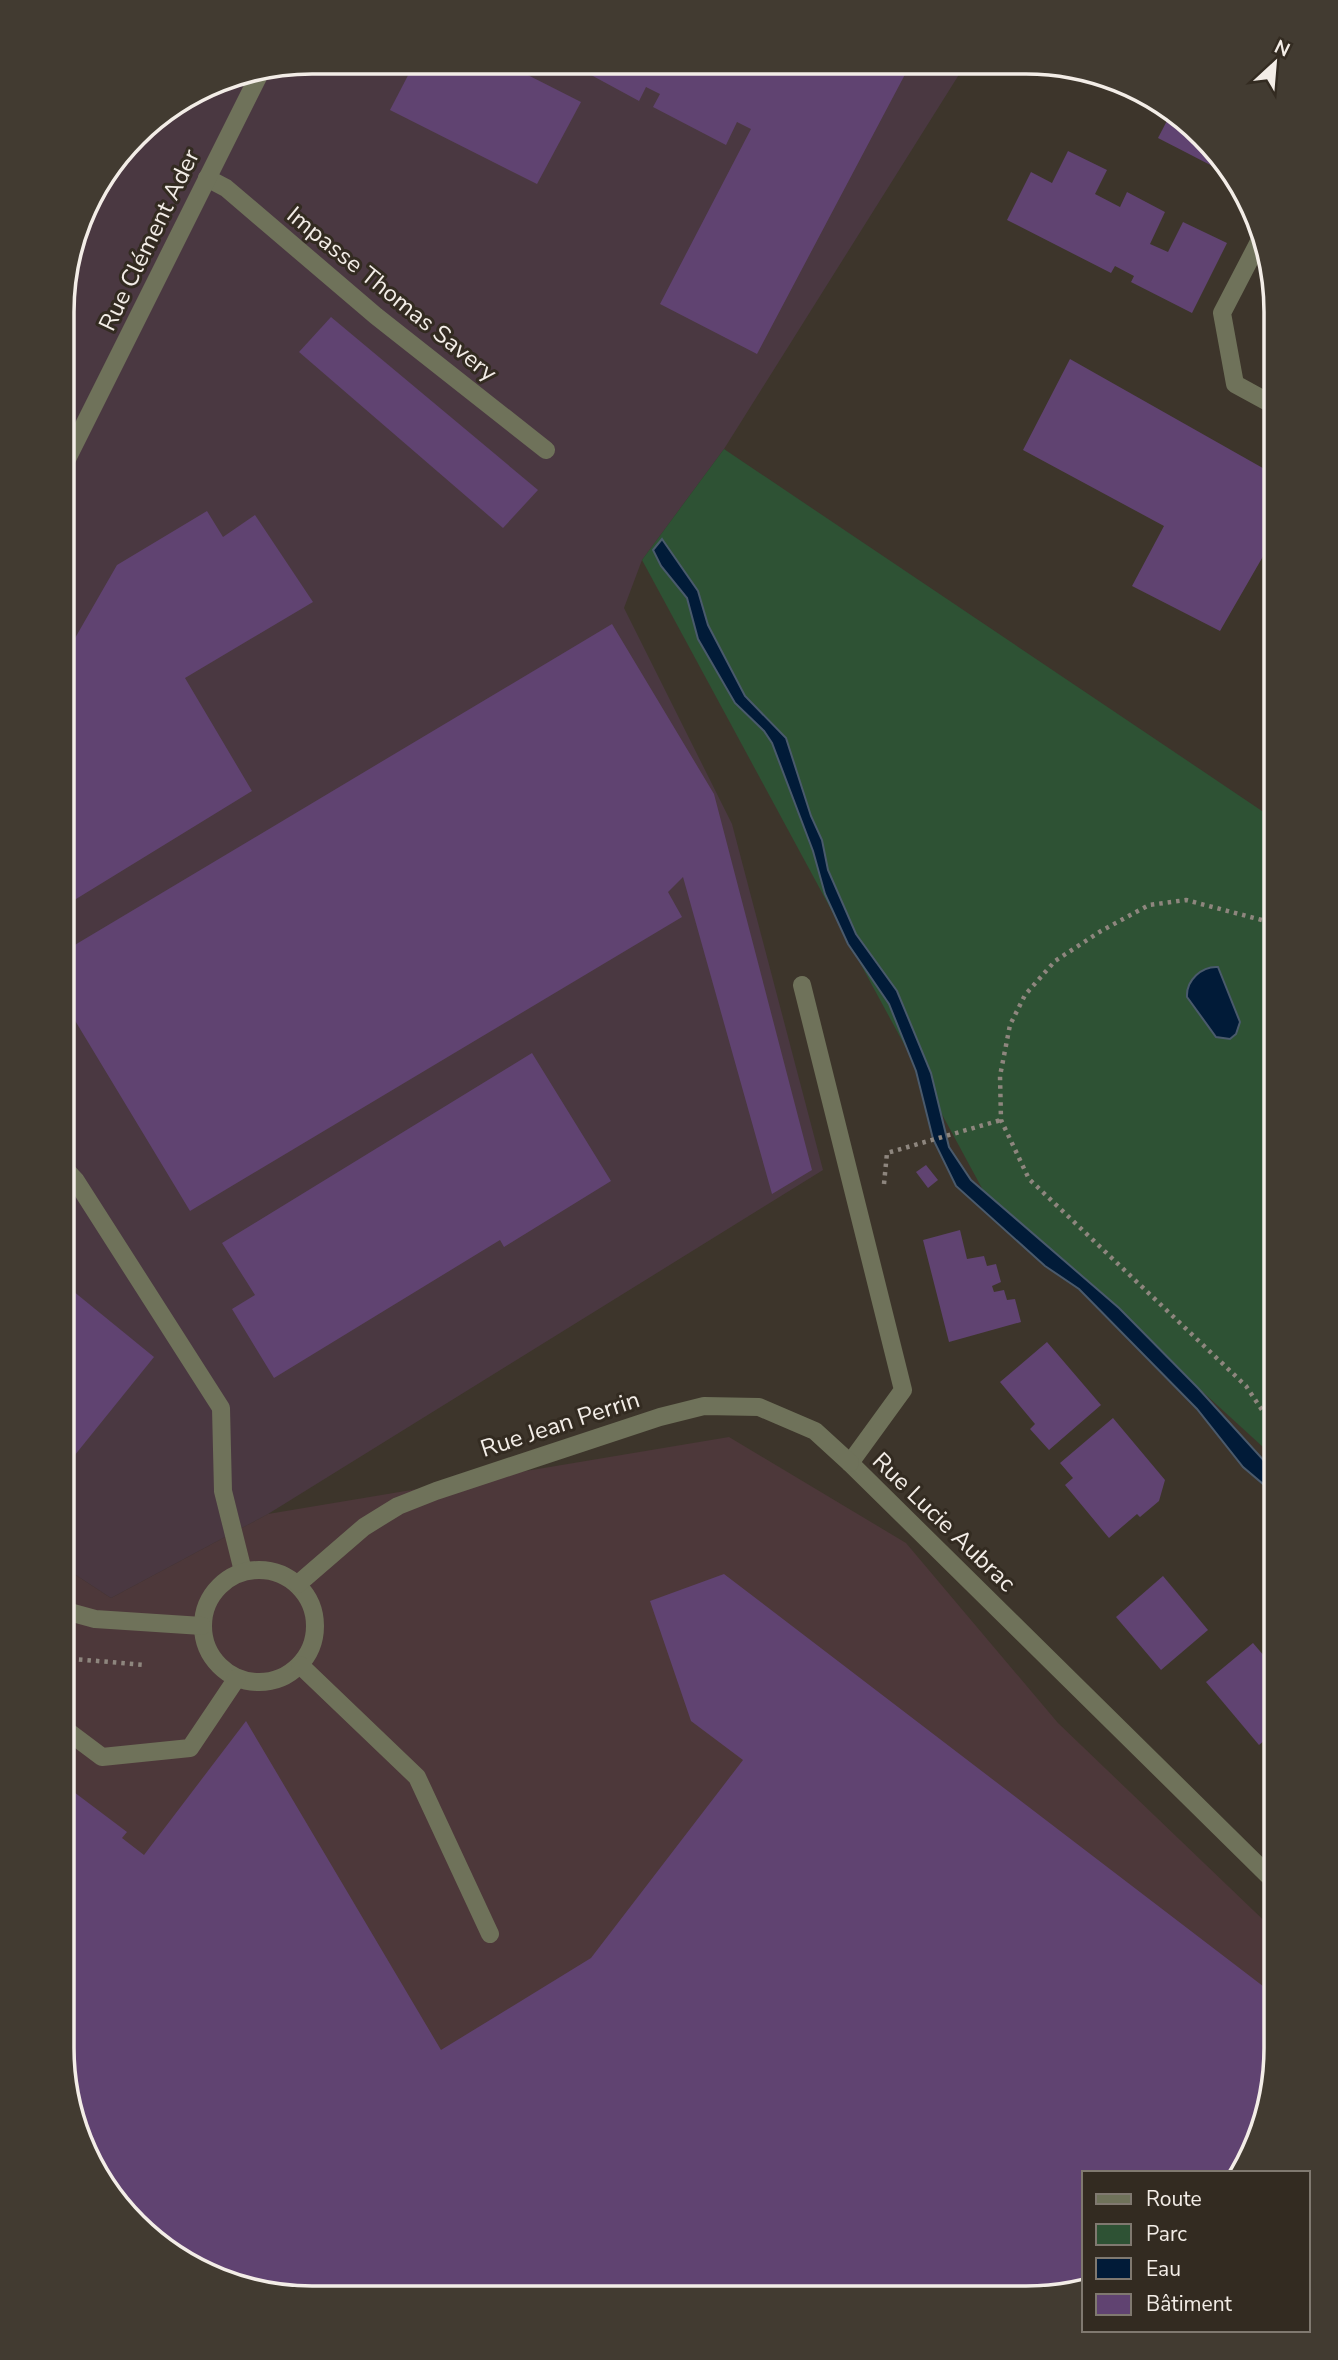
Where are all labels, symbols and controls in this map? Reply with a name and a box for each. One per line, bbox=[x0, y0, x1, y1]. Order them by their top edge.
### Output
north arrow bbox=[1240, 28, 1310, 98]
text: N bbox=[1270, 34, 1294, 63]
street label: Rue Clément Ader bbox=[91, 143, 207, 336]
street label: Impasse Thomas Savery bbox=[280, 199, 504, 389]
street label: Rue Jean Perrin bbox=[476, 1383, 644, 1465]
street label: Rue Lucie Aubrac bbox=[865, 1445, 1023, 1599]
legend bbox=[1082, 2171, 1310, 2332]
text: Route bbox=[1146, 2185, 1202, 2213]
text: Parc bbox=[1146, 2220, 1187, 2248]
text: Eau bbox=[1146, 2255, 1181, 2283]
text: Bâtiment bbox=[1146, 2290, 1233, 2318]

